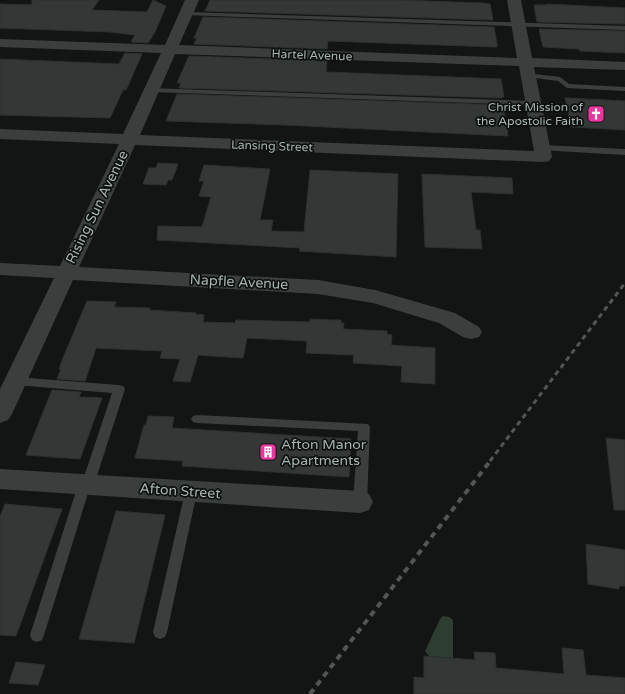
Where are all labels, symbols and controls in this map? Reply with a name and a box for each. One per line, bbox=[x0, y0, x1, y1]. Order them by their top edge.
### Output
street label: Hartel Avenue bbox=[271, 47, 353, 63]
place label: Christ Mission of the Apostolic Faith bbox=[476, 100, 583, 128]
church icon: Christ Mission of the Apostolic Faith bbox=[586, 104, 606, 124]
street label: Lansing Street bbox=[231, 138, 314, 154]
street label: Rising Sun Avenue bbox=[62, 148, 132, 266]
street label: Napfle Avenue bbox=[189, 271, 289, 293]
place label: Afton Manor Apartments bbox=[281, 436, 367, 469]
building icon: Afton Manor Apartments bbox=[258, 442, 278, 462]
street label: Afton Street bbox=[139, 480, 222, 502]

